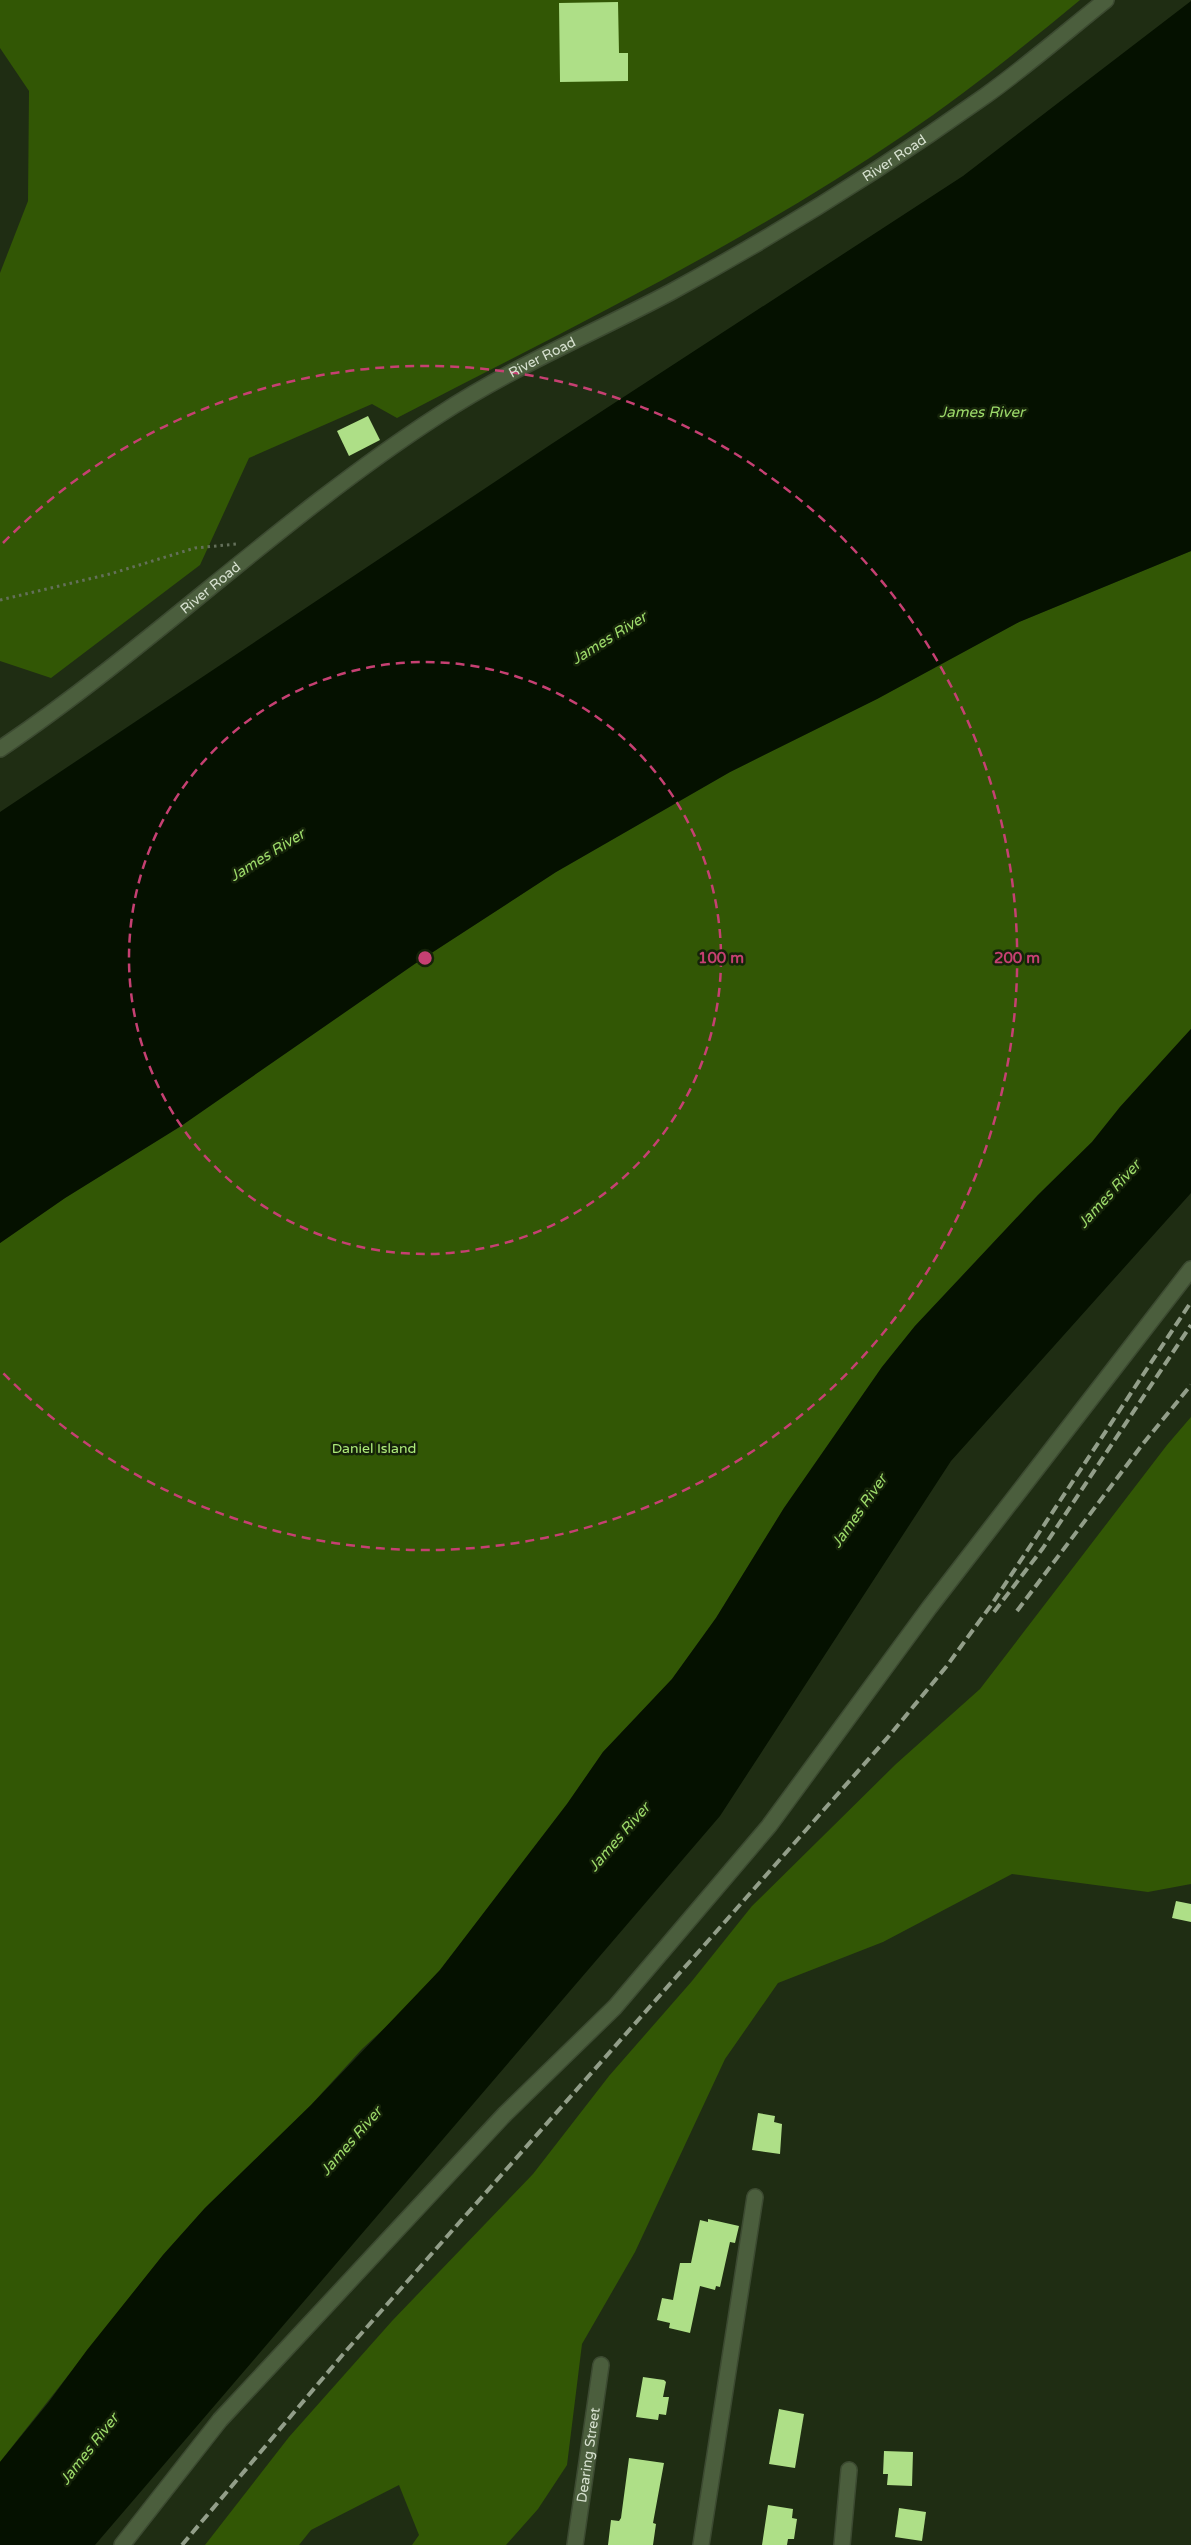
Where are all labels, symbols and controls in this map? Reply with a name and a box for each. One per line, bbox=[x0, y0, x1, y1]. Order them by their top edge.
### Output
street label: River Road bbox=[859, 131, 930, 185]
street label: River Road bbox=[506, 333, 578, 382]
water label: James River bbox=[939, 403, 1027, 421]
street label: River Road bbox=[177, 558, 244, 618]
water label: James River bbox=[568, 607, 652, 668]
water label: James River bbox=[226, 824, 310, 885]
centre of rings bbox=[416, 949, 434, 967]
text: 100 m bbox=[698, 949, 744, 967]
text: 200 m bbox=[994, 949, 1040, 967]
water label: James River bbox=[1074, 1155, 1146, 1232]
park label: Daniel Island bbox=[332, 1440, 416, 1457]
water label: James River bbox=[827, 1469, 892, 1551]
water label: James River bbox=[584, 1797, 655, 1875]
water label: James River bbox=[316, 2101, 387, 2179]
street label: Dearing Street bbox=[573, 2406, 604, 2504]
water label: James River bbox=[56, 2408, 124, 2488]

